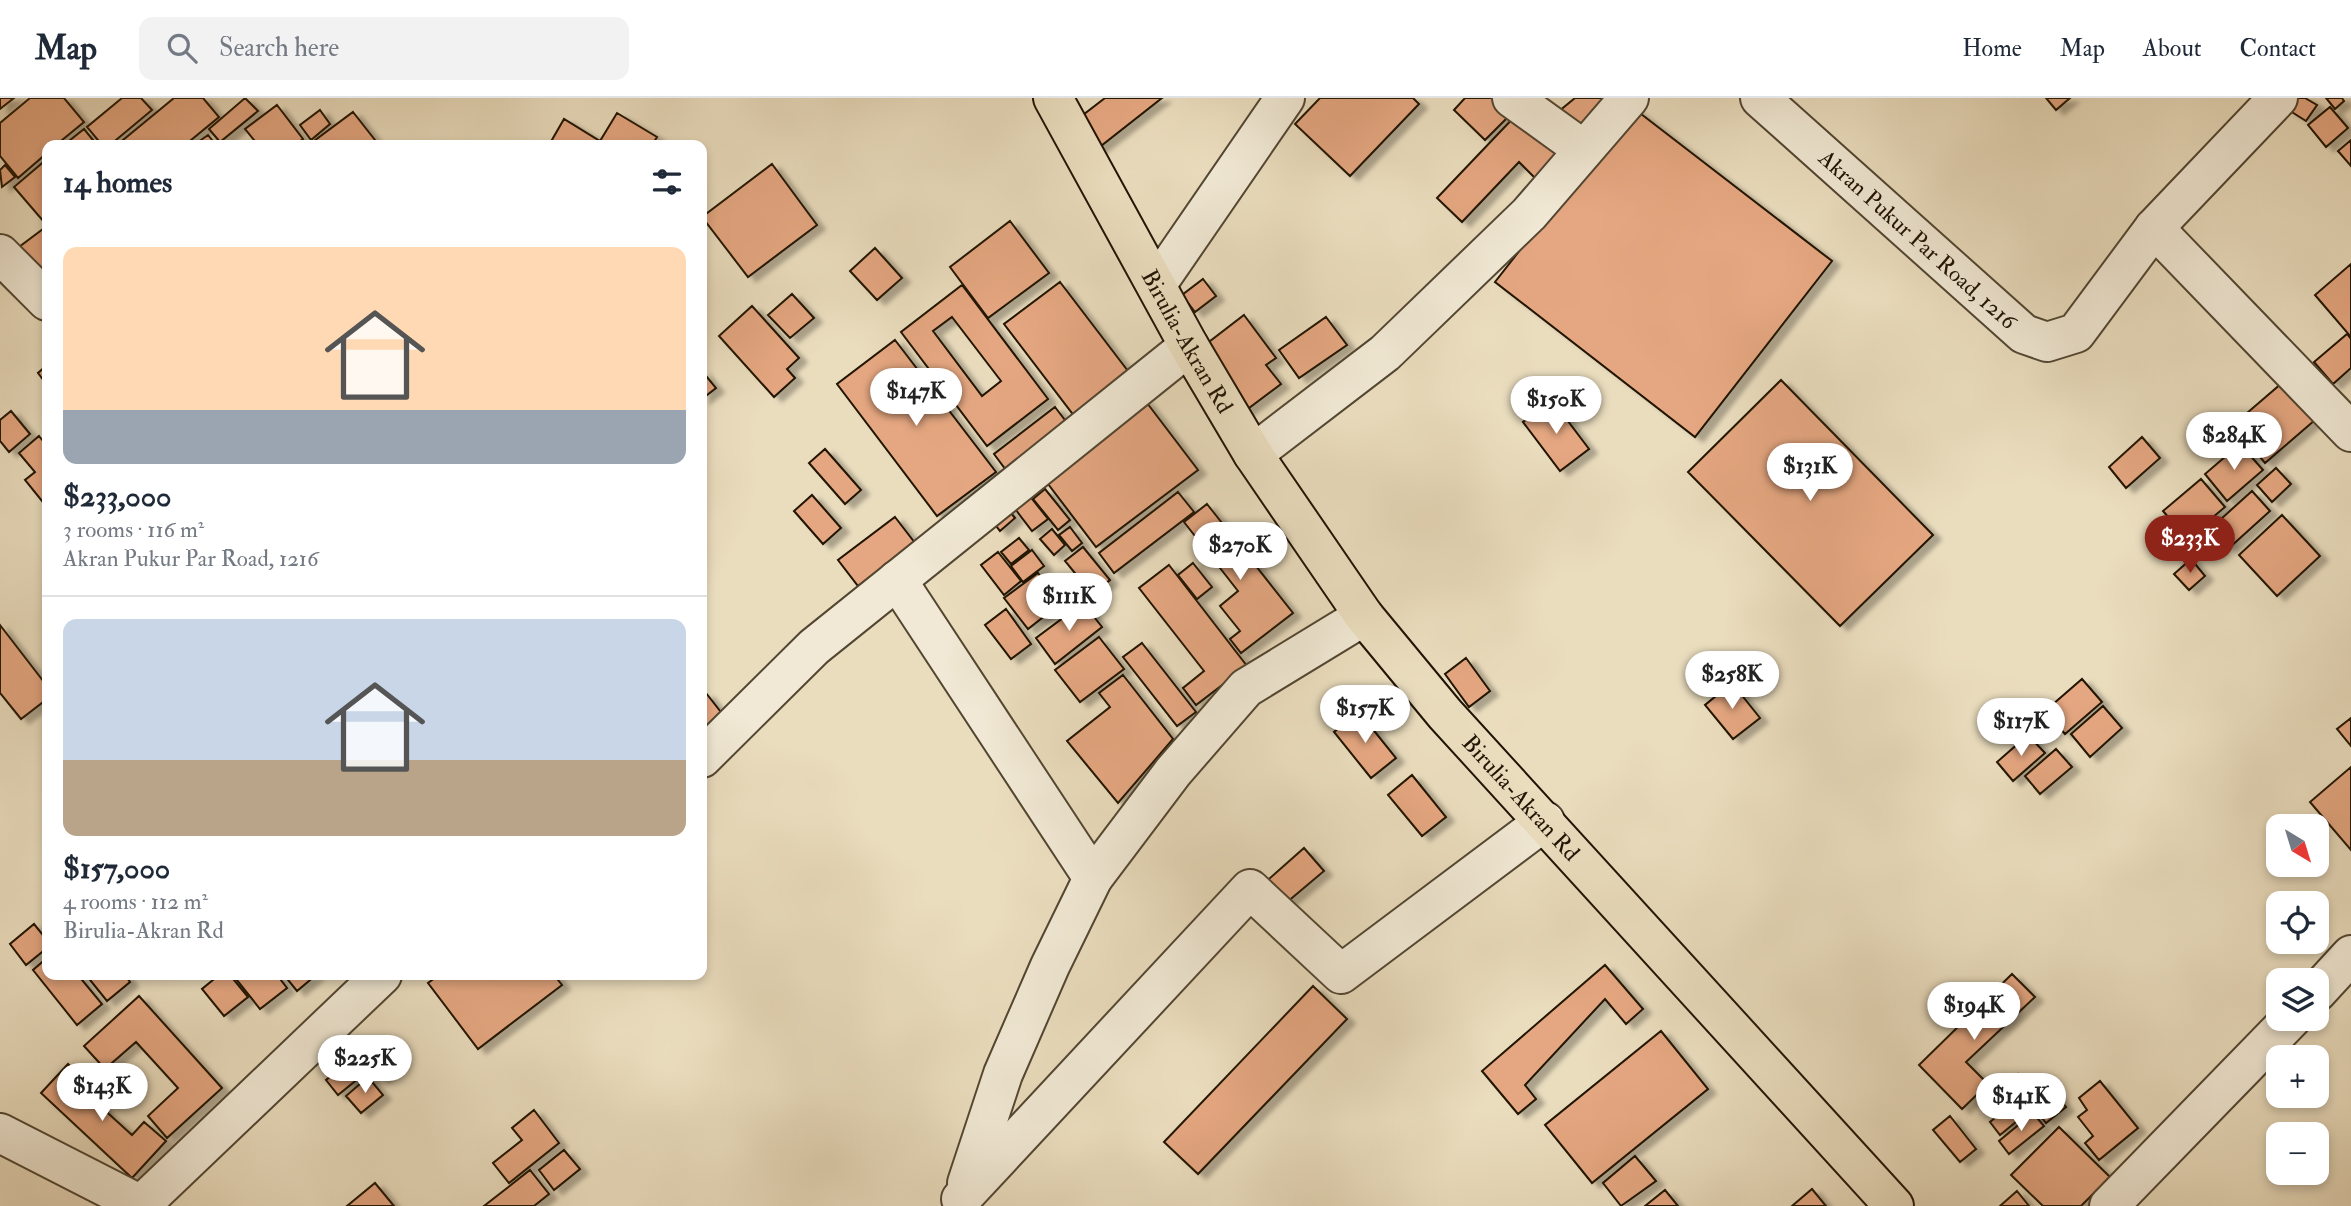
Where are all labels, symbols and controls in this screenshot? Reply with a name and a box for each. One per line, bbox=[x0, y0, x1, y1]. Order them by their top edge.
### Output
search box bbox=[139, 17, 629, 80]
text: Map bbox=[35, 28, 97, 69]
icon: search bbox=[163, 29, 201, 67]
text: Search here bbox=[219, 32, 339, 64]
text: Home bbox=[1962, 33, 2022, 64]
text: Map bbox=[2060, 33, 2105, 64]
text: About bbox=[2143, 33, 2202, 64]
text: Contact bbox=[2240, 33, 2316, 64]
street label: Akran Pukur Par Road, 1216 bbox=[1812, 143, 2024, 337]
icon: filters bbox=[648, 163, 686, 201]
text: 14 homes bbox=[63, 164, 172, 201]
street label: Birulia-Akran Rd bbox=[1135, 265, 1240, 419]
icon: home bbox=[312, 292, 438, 418]
pin: $147K bbox=[867, 368, 965, 428]
text: $147K bbox=[886, 376, 946, 405]
pin: $150K bbox=[1507, 376, 1605, 436]
text: $150K bbox=[1527, 384, 1585, 413]
pin: $284K bbox=[2185, 412, 2283, 472]
text: $284K bbox=[2202, 420, 2266, 449]
pin: $131K bbox=[1761, 444, 1859, 503]
text: $131K bbox=[1783, 451, 1837, 480]
text: $233,000 bbox=[63, 478, 172, 515]
text: 3 rooms · 116 m² bbox=[63, 515, 204, 544]
pin: $233K bbox=[2141, 516, 2239, 575]
pin: $270K bbox=[1191, 522, 1289, 582]
text: $233K bbox=[2161, 523, 2219, 552]
text: $270K bbox=[1209, 530, 1271, 559]
text: Akran Pukur Par Road, 1216 bbox=[63, 544, 319, 573]
pin: $111K bbox=[1020, 574, 1118, 633]
text: $111K bbox=[1042, 581, 1096, 610]
pin: $258K bbox=[1683, 652, 1781, 711]
text: $258K bbox=[1701, 659, 1763, 688]
icon: home bbox=[312, 664, 438, 790]
pin: $157K bbox=[1316, 686, 1414, 745]
text: $157K bbox=[1336, 693, 1394, 722]
pin: $117K bbox=[1972, 698, 2070, 758]
text: $117K bbox=[1993, 706, 2049, 735]
street label: Birulia-Akran Rd bbox=[1456, 729, 1586, 867]
north arrow bbox=[2266, 814, 2329, 877]
map controls bbox=[2266, 814, 2329, 1185]
text: $157,000 bbox=[63, 850, 170, 887]
text: 4 rooms · 112 m² bbox=[63, 887, 208, 916]
button: locate bbox=[2266, 891, 2329, 954]
text: Birulia-Akran Rd bbox=[63, 916, 224, 945]
button: layers bbox=[2266, 968, 2329, 1031]
pin: $194K bbox=[1925, 982, 2023, 1042]
text: $194K bbox=[1943, 990, 2005, 1019]
pin: $225K bbox=[316, 1035, 414, 1095]
text: $225K bbox=[334, 1043, 396, 1072]
button: + bbox=[2266, 1045, 2329, 1108]
pin: $143K bbox=[53, 1063, 151, 1123]
text: $143K bbox=[73, 1071, 131, 1100]
pin: $141K bbox=[1972, 1074, 2070, 1133]
text: $141K bbox=[1992, 1081, 2050, 1110]
button: − bbox=[2266, 1122, 2329, 1185]

